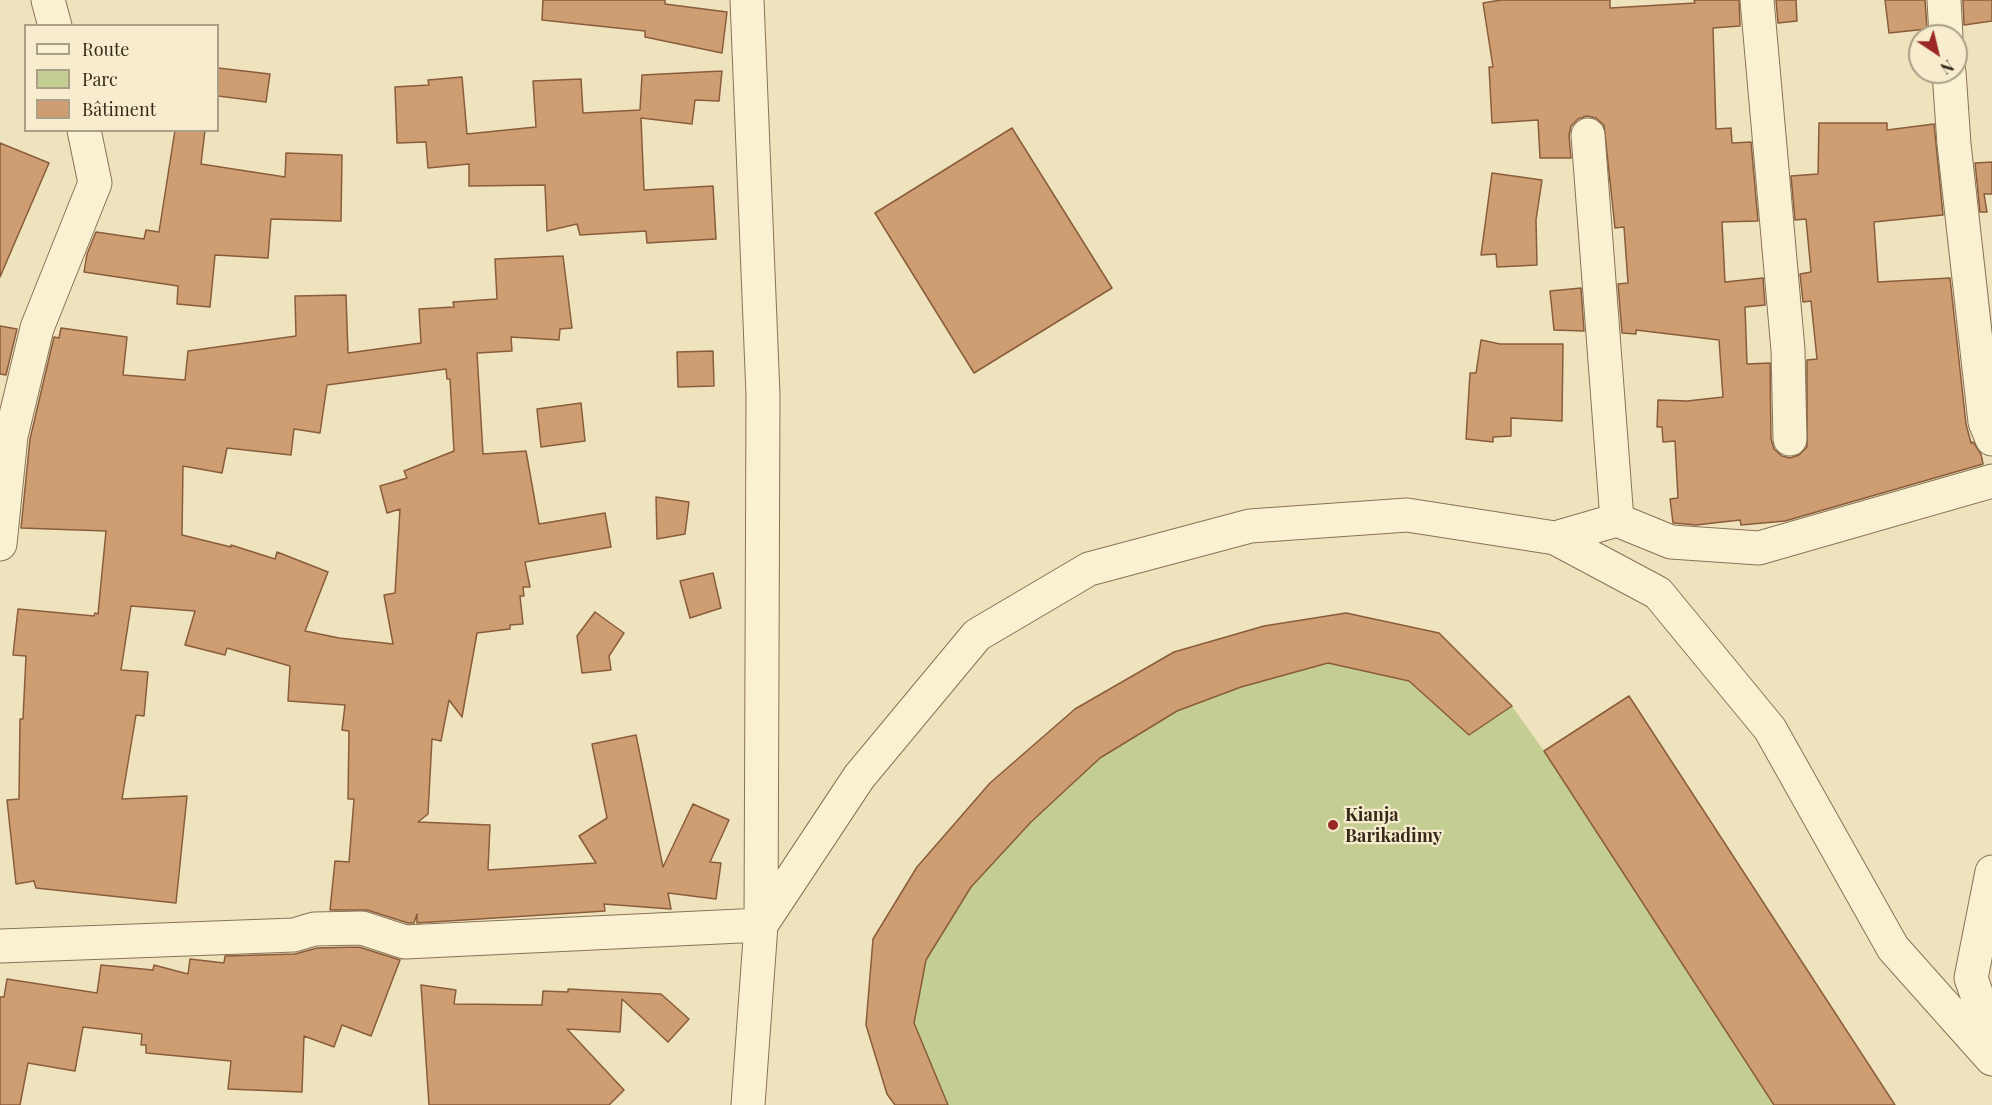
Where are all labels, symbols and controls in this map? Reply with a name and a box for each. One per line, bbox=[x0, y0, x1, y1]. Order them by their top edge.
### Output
legend bbox=[24, 24, 219, 132]
north arrow bbox=[1908, 24, 1968, 84]
text: Route bbox=[82, 37, 129, 61]
text: N bbox=[1937, 56, 1958, 79]
text: Parc bbox=[82, 67, 118, 91]
text: Bâtiment bbox=[82, 97, 156, 121]
place label: Kianja Barikadimy bbox=[1345, 804, 1442, 846]
marker: Kianja Barikadimy bbox=[1326, 818, 1340, 832]

